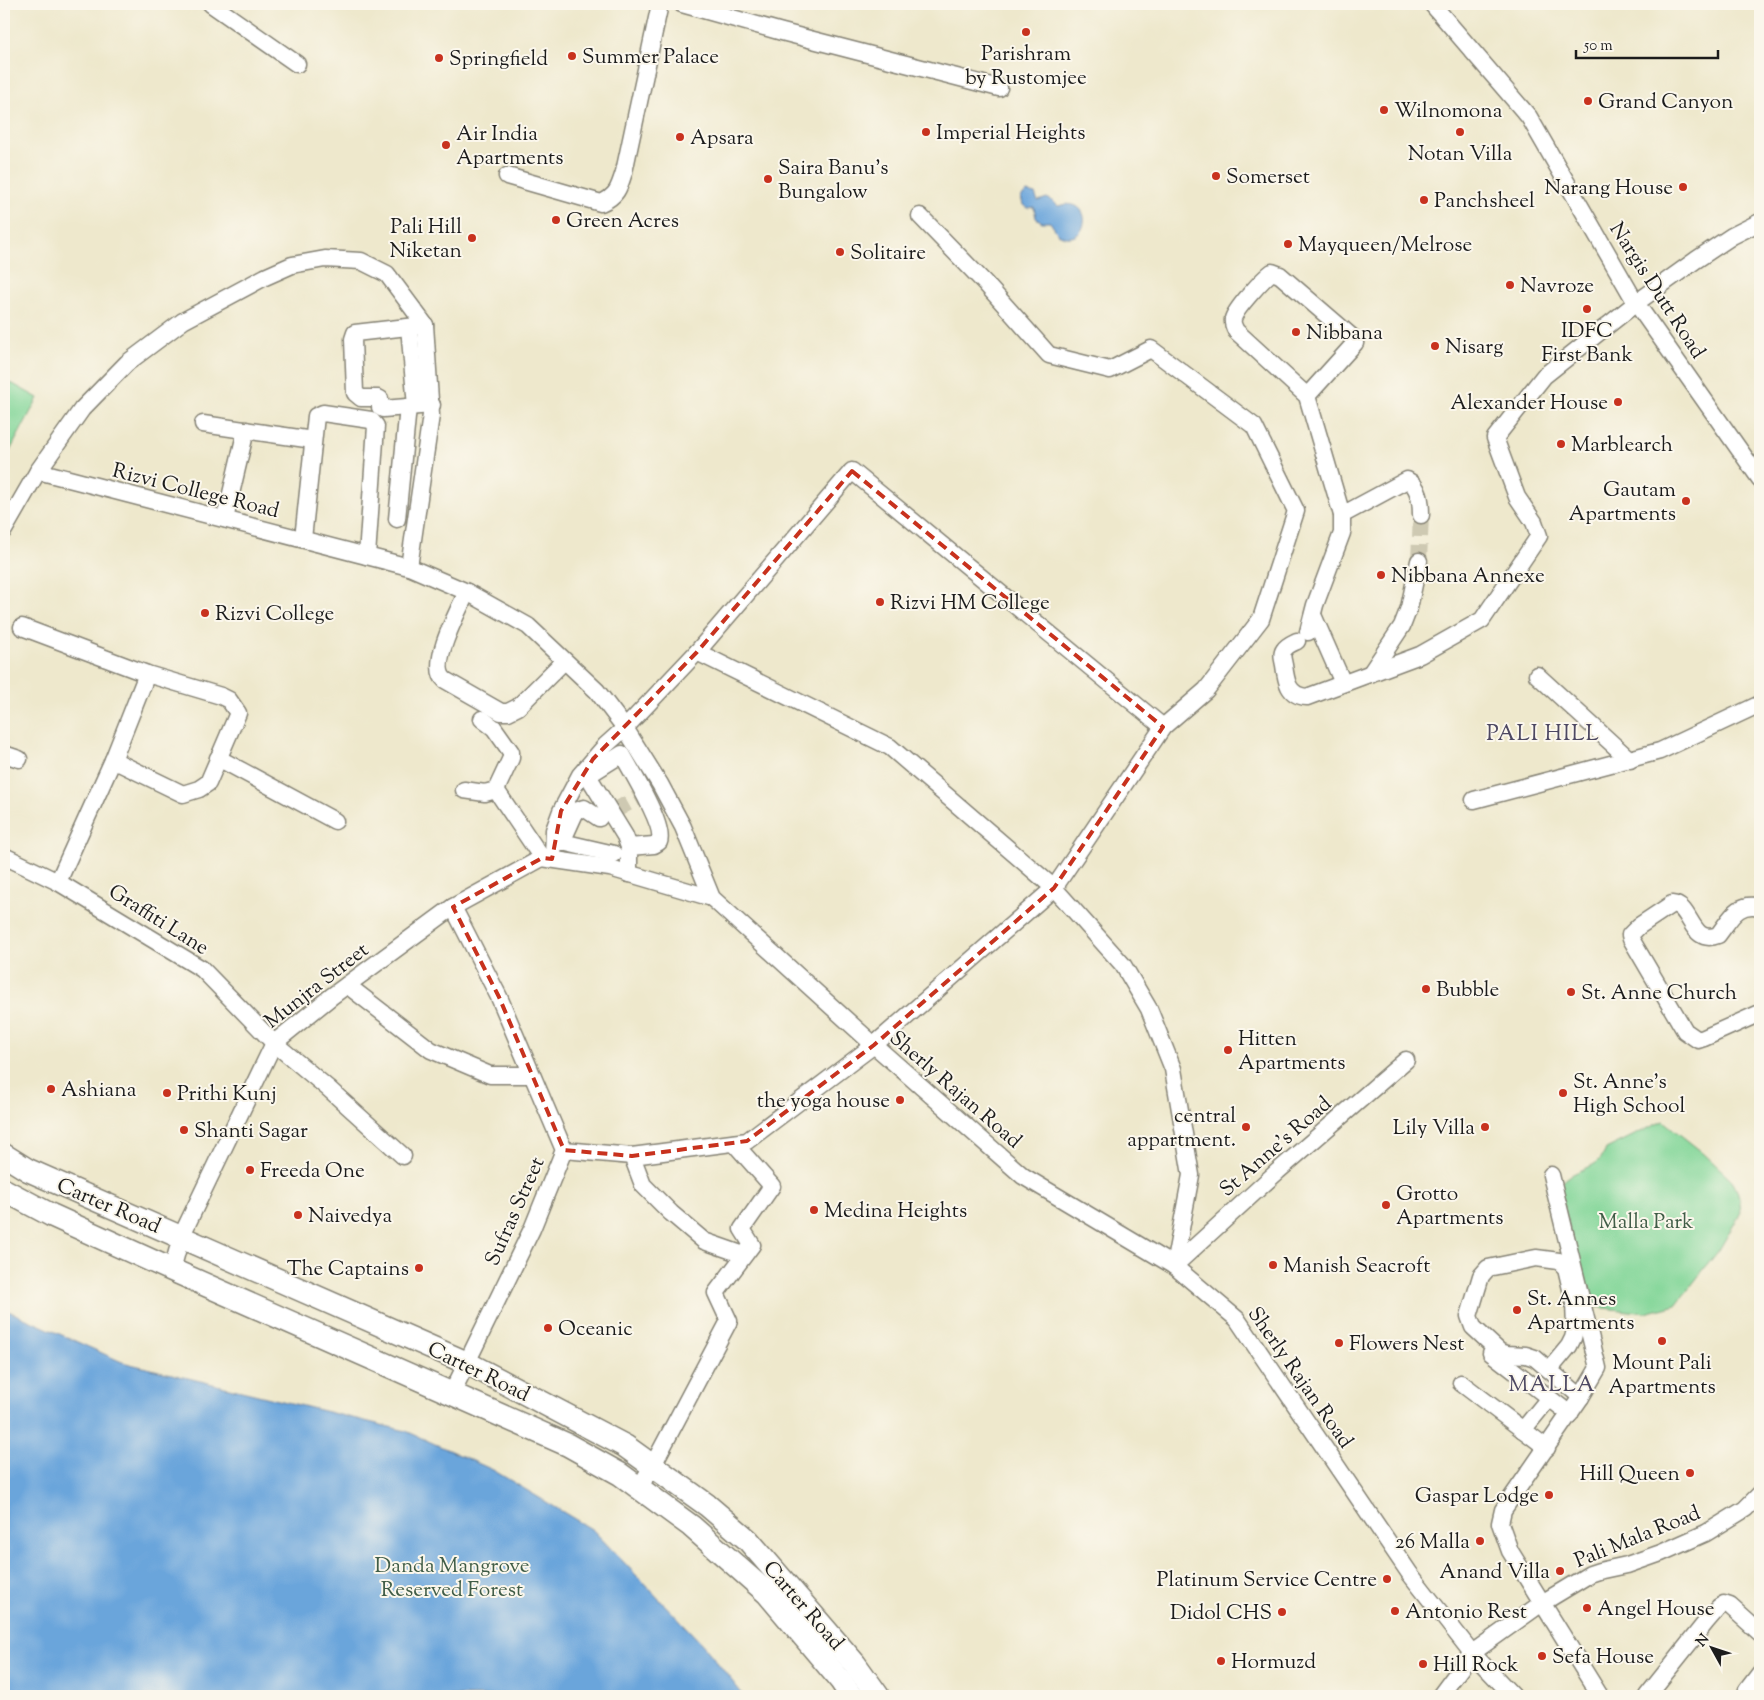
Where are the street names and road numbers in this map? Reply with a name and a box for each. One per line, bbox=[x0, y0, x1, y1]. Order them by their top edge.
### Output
street label: Nargis Dutt Road bbox=[1601, 217, 1712, 365]
street label: Rizvi College Road bbox=[109, 457, 282, 527]
street label: Graffiti Lane bbox=[102, 878, 214, 964]
street label: Munjra Street bbox=[259, 936, 376, 1037]
street label: Sherly Rajan Road bbox=[882, 1024, 1028, 1157]
street label: St Anne's Road bbox=[1214, 1090, 1339, 1205]
street label: Sufras Street bbox=[478, 1153, 553, 1271]
street label: Carter Road bbox=[52, 1171, 165, 1242]
street label: Sherly Rajan Road bbox=[1239, 1301, 1360, 1455]
street label: Carter Road bbox=[422, 1335, 534, 1411]
street label: Pali Mala Road bbox=[1570, 1499, 1705, 1577]
street label: Carter Road bbox=[755, 1555, 850, 1658]

